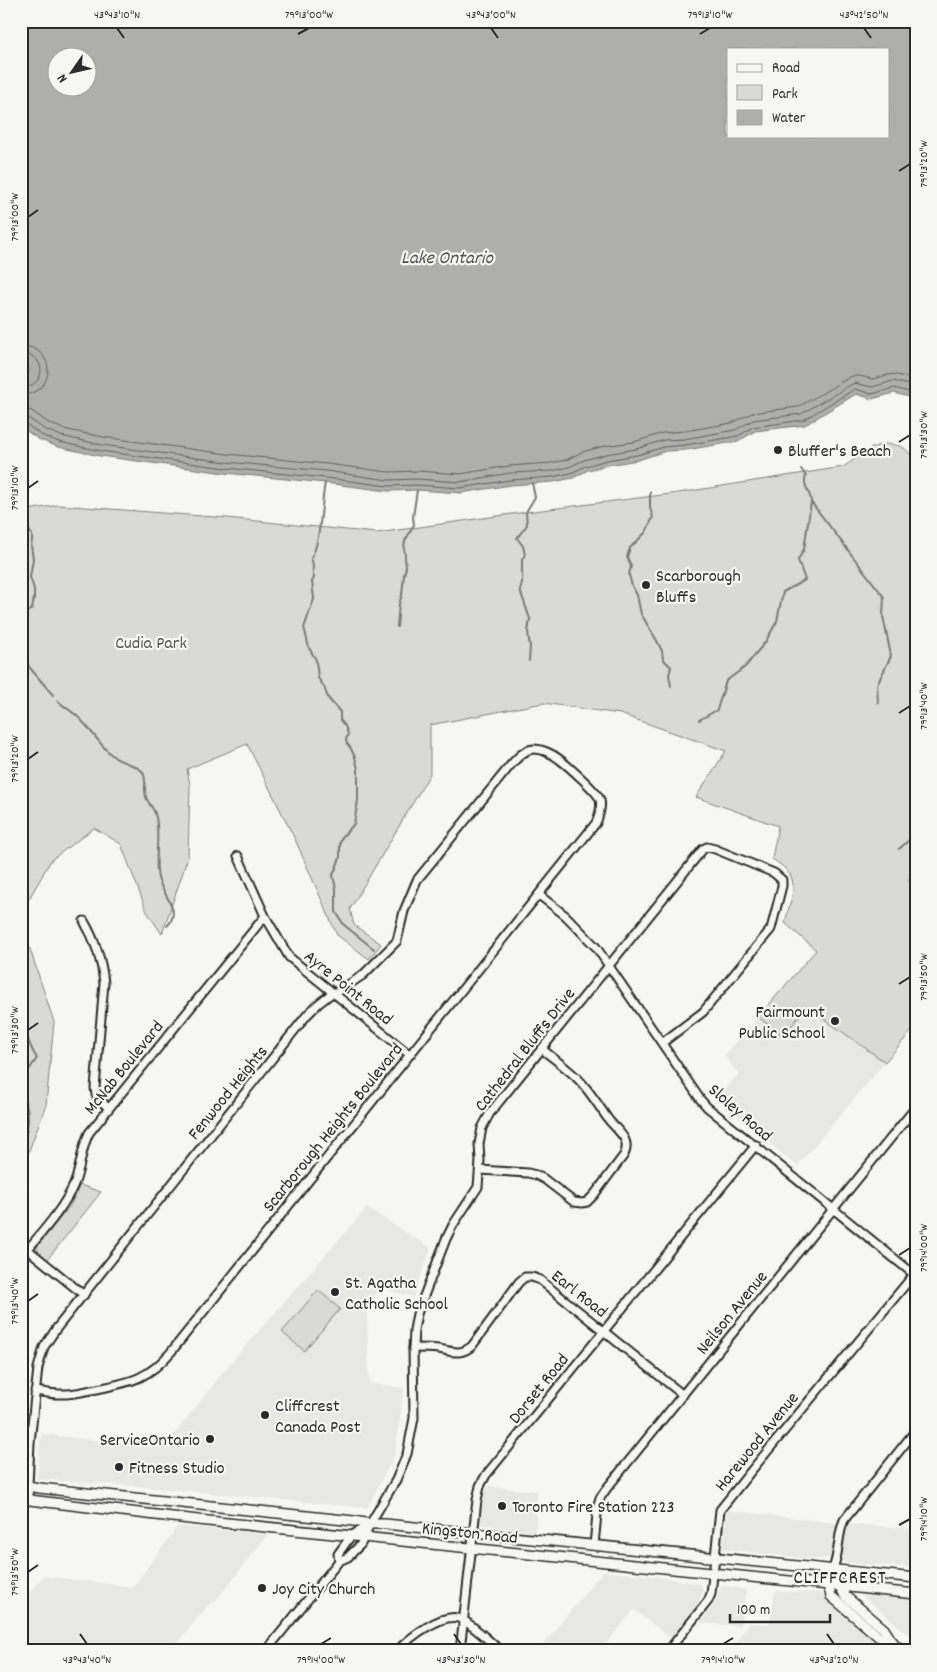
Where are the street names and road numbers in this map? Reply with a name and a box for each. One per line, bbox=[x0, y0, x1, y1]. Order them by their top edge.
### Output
street label: Ayre Point Road bbox=[298, 945, 397, 1033]
street label: Cathedral Bluffs Drive bbox=[470, 983, 582, 1118]
street label: McNab Boulevard bbox=[79, 1016, 171, 1121]
street label: Scarborough Heights Boulevard bbox=[258, 1039, 410, 1219]
street label: Fenwood Heights bbox=[183, 1041, 275, 1146]
street label: Sloley Road bbox=[702, 1079, 777, 1149]
street label: Earl Road bbox=[545, 1265, 612, 1325]
street label: Neilson Avenue bbox=[691, 1266, 775, 1361]
street label: Dorset Road bbox=[504, 1349, 576, 1430]
street label: Harewood Avenue bbox=[710, 1387, 806, 1498]
street label: Kingston Road bbox=[421, 1517, 519, 1552]

